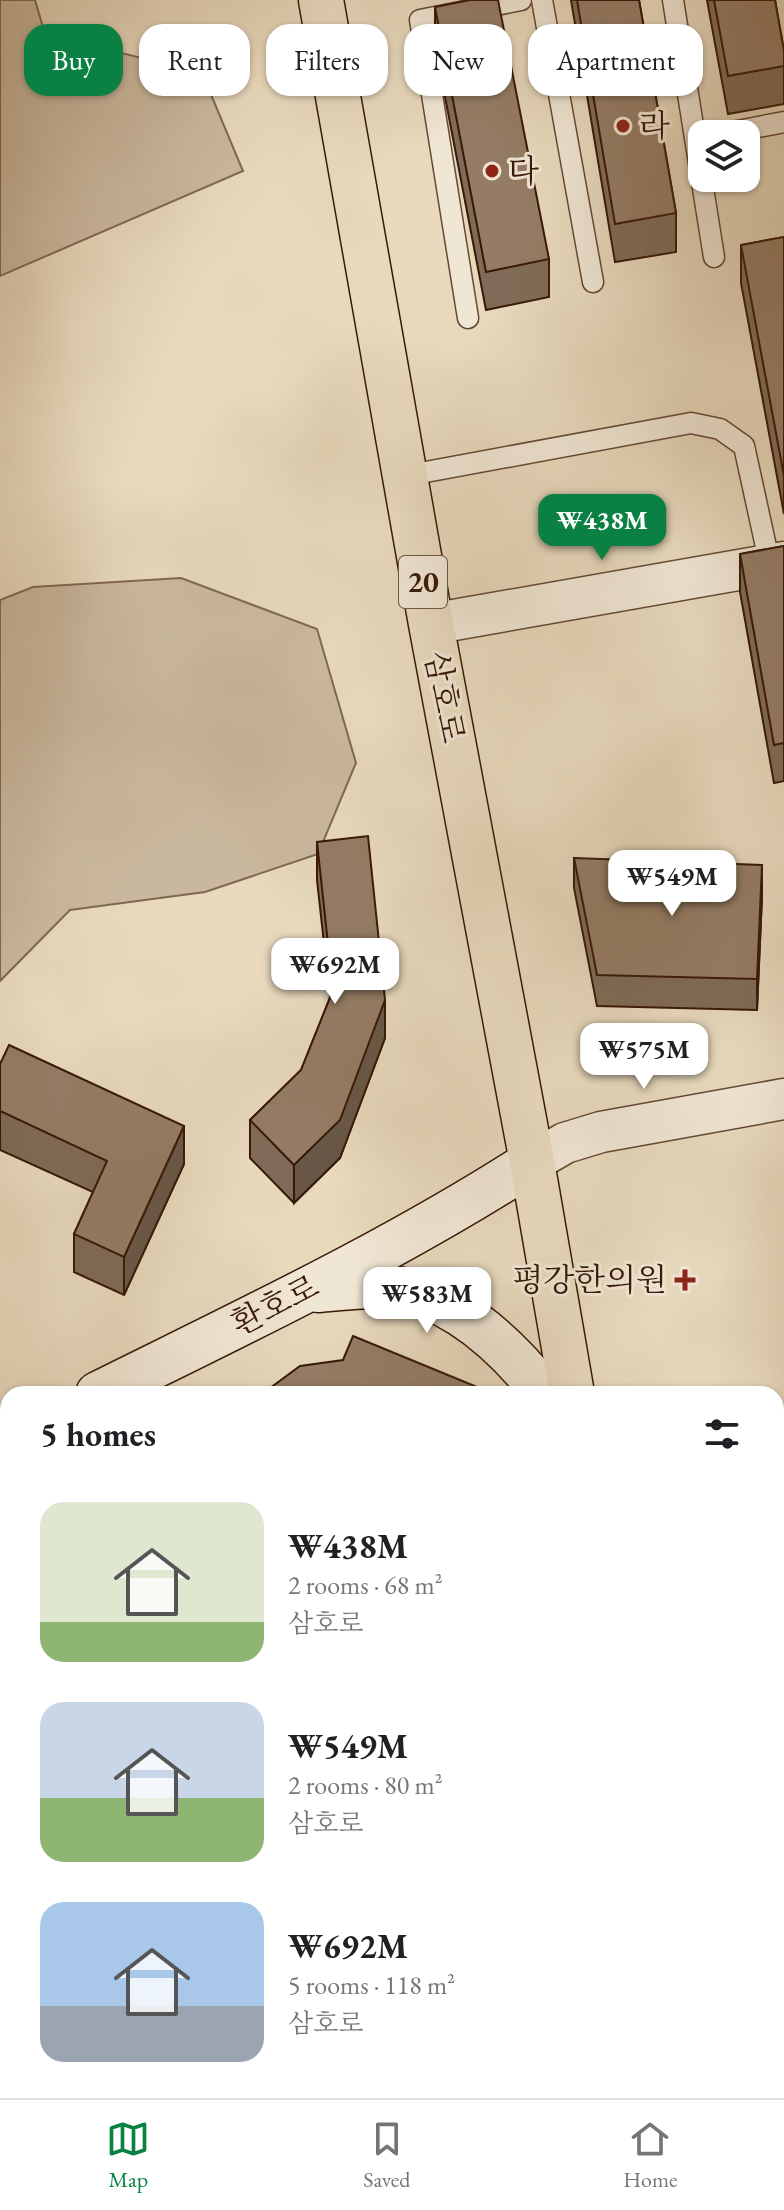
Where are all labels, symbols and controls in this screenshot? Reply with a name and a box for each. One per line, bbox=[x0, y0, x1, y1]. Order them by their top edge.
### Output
chip: Buy bbox=[24, 24, 123, 96]
chip: Rent bbox=[139, 24, 250, 96]
chip: Filters bbox=[266, 24, 388, 96]
chip: New bbox=[404, 24, 512, 96]
chip: Apartment bbox=[528, 24, 703, 96]
place label: 라 bbox=[639, 105, 670, 147]
marker: 라 bbox=[614, 117, 632, 135]
map controls bbox=[688, 120, 760, 192]
button: layers bbox=[688, 120, 760, 192]
place label: 다 bbox=[508, 150, 539, 192]
marker: 다 bbox=[483, 162, 501, 180]
pin: ₩438M bbox=[546, 494, 658, 562]
text: ₩438M bbox=[556, 503, 648, 537]
road number: 20 bbox=[399, 556, 447, 608]
street label: 삼호로 bbox=[416, 647, 474, 747]
pin: ₩549M bbox=[616, 850, 728, 918]
text: ₩549M bbox=[626, 859, 718, 893]
pin: ₩692M bbox=[279, 938, 391, 1006]
text: ₩692M bbox=[289, 947, 381, 981]
pin: ₩575M bbox=[588, 1023, 700, 1091]
text: ₩575M bbox=[598, 1032, 690, 1066]
place label: 평강한의원 bbox=[512, 1259, 667, 1301]
street label: 환호로 bbox=[224, 1265, 326, 1345]
pin: ₩583M bbox=[371, 1267, 483, 1335]
marker: 평강한의원 bbox=[674, 1269, 696, 1291]
text: ₩583M bbox=[381, 1276, 473, 1310]
text: 5 homes bbox=[40, 1412, 156, 1456]
icon: filters bbox=[700, 1412, 744, 1456]
text: ₩438M bbox=[288, 1524, 408, 1568]
icon: home bbox=[104, 1534, 200, 1630]
text: 2 rooms · 68 m² bbox=[288, 1568, 443, 1602]
text: 삼호로 bbox=[288, 1606, 363, 1640]
text: ₩549M bbox=[288, 1724, 408, 1768]
icon: home bbox=[104, 1734, 200, 1830]
text: 2 rooms · 80 m² bbox=[288, 1768, 443, 1802]
text: 삼호로 bbox=[288, 1806, 363, 1840]
text: ₩692M bbox=[288, 1924, 408, 1968]
icon: home bbox=[104, 1934, 200, 2030]
text: 5 rooms · 118 m² bbox=[288, 1968, 455, 2002]
text: 삼호로 bbox=[288, 2006, 363, 2040]
tab: Map bbox=[106, 2117, 150, 2194]
tab: Saved bbox=[363, 2117, 410, 2194]
tab: Home bbox=[623, 2117, 678, 2194]

